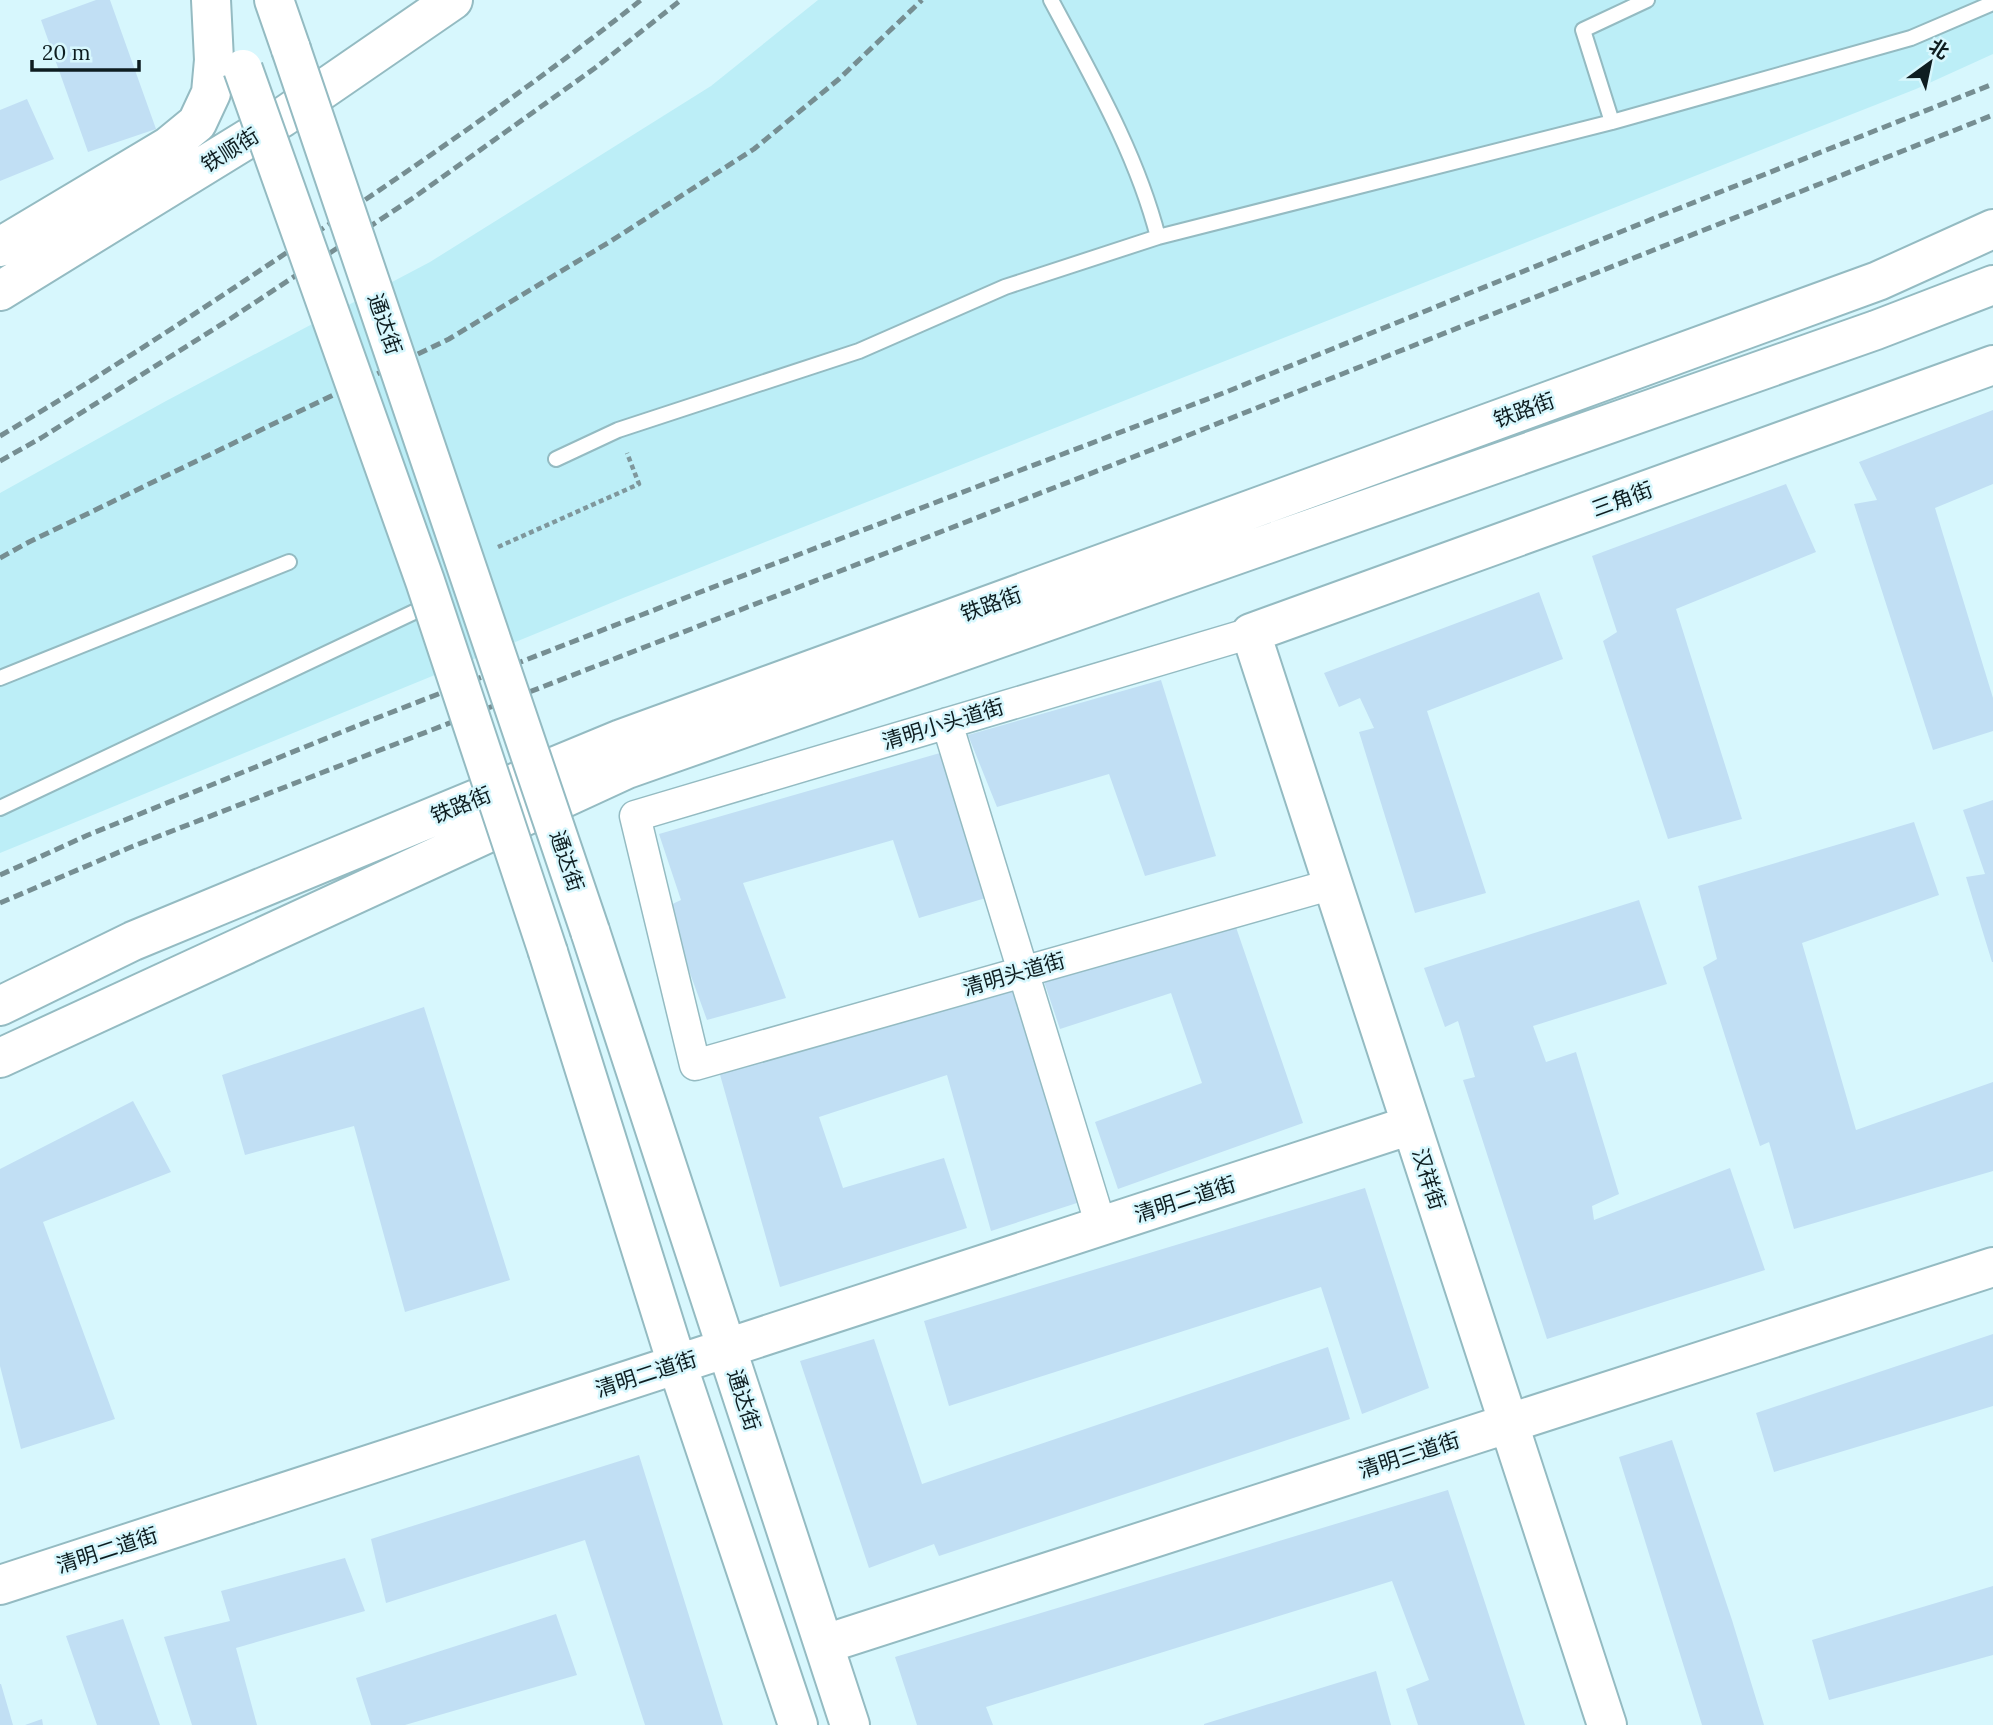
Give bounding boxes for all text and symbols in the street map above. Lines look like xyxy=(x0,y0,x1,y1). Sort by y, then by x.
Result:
scale bar xyxy=(32,28,138,72)
north arrow xyxy=(1895,28,1965,98)
text: 北 xyxy=(1925,34,1954,64)
text: 20 m xyxy=(42,39,91,66)
street label: 铁顺街 xyxy=(196,122,264,178)
street label: 通达街 xyxy=(362,290,408,358)
street label: 铁路街 xyxy=(1490,387,1558,433)
street label: 三角街 xyxy=(1588,476,1656,522)
street label: 铁路街 xyxy=(957,581,1025,627)
street label: 清明小头道街 xyxy=(879,693,1007,755)
street label: 铁路街 xyxy=(427,781,495,829)
street label: 通达街 xyxy=(544,827,590,895)
street label: 清明头道街 xyxy=(960,947,1068,1001)
street label: 汉祥街 xyxy=(1406,1145,1452,1213)
street label: 清明二道街 xyxy=(1131,1170,1239,1228)
street label: 清明二道街 xyxy=(592,1345,700,1403)
street label: 通达街 xyxy=(721,1366,767,1434)
street label: 清明三道街 xyxy=(1355,1426,1463,1484)
street label: 清明二道街 xyxy=(53,1521,161,1579)

